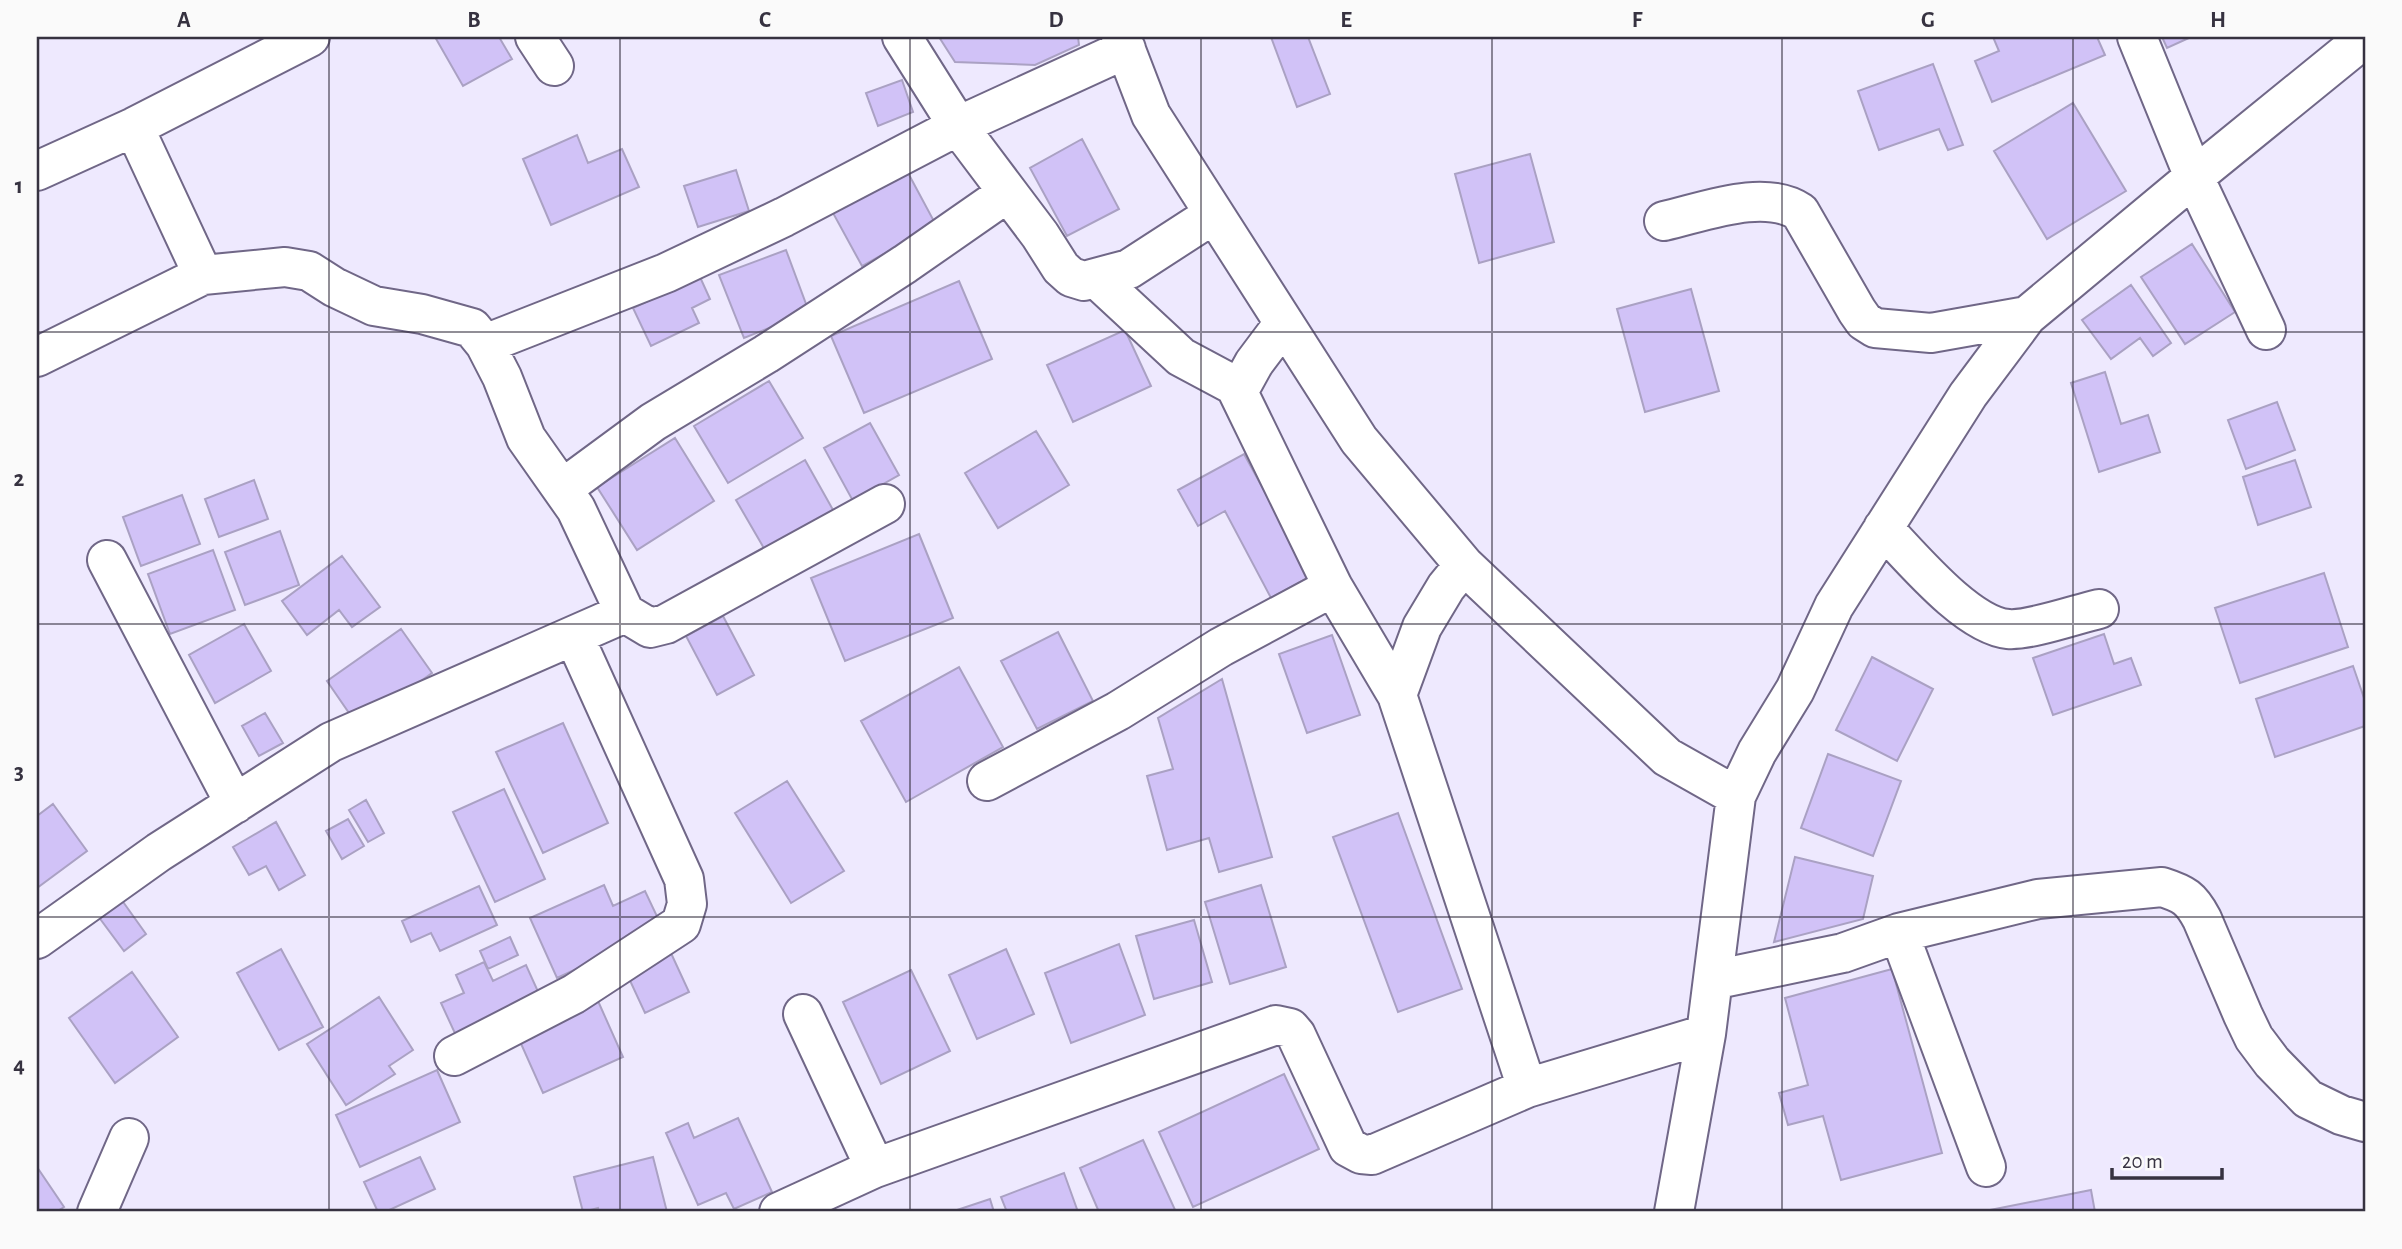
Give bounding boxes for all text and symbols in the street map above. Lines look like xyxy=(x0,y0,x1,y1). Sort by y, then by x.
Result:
text: A xyxy=(177,9,191,32)
text: B xyxy=(467,9,481,32)
text: C xyxy=(759,9,771,32)
text: D xyxy=(1048,9,1064,32)
text: E xyxy=(1340,9,1352,32)
text: F xyxy=(1632,9,1643,32)
text: G xyxy=(1921,9,1935,32)
text: H xyxy=(2210,9,2226,32)
text: 1 xyxy=(15,175,23,198)
text: 2 xyxy=(14,468,25,491)
text: 3 xyxy=(14,761,24,784)
text: 4 xyxy=(13,1054,25,1077)
scale bar xyxy=(2112,1137,2222,1181)
text: 20 m xyxy=(2122,1151,2163,1172)

